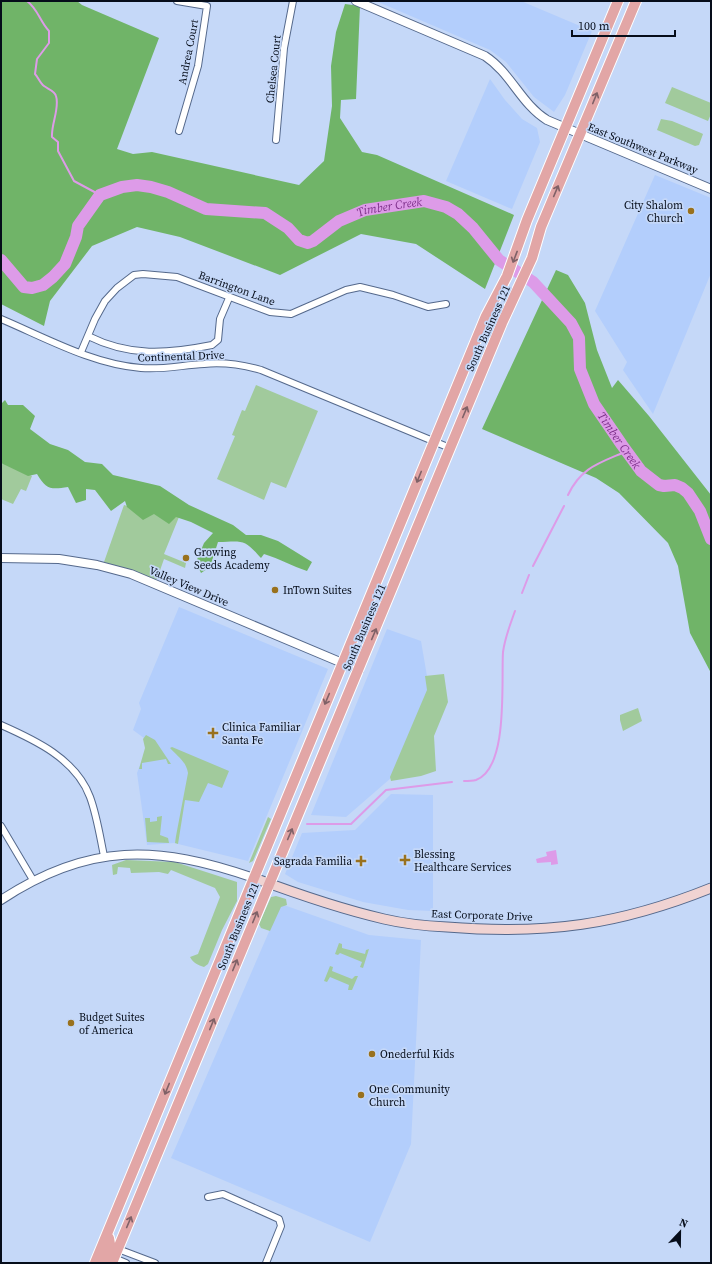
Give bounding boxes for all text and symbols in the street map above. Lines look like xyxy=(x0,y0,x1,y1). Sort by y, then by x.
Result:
scale bar xyxy=(572,12,675,38)
street label: Andrea Court xyxy=(175,18,202,86)
text: 100 m xyxy=(578,18,610,34)
street label: Chelsea Court xyxy=(262,34,285,104)
one-way arrow xyxy=(591,93,599,105)
street label: East Southwest Parkway xyxy=(585,119,700,178)
one-way arrow xyxy=(553,186,560,198)
water label: Timber Creek xyxy=(354,193,423,221)
place label: City Shalom Church xyxy=(624,198,683,226)
marker: City Shalom Church xyxy=(686,206,696,216)
one-way arrow xyxy=(510,250,518,262)
street label: Barrington Lane xyxy=(196,268,278,309)
street label: South Business 121 xyxy=(463,283,514,374)
street label: Continental Drive xyxy=(137,347,225,366)
one-way arrow xyxy=(461,406,469,418)
water label: Timber Creek xyxy=(594,409,645,472)
one-way arrow xyxy=(415,471,422,483)
place label: Growing Seeds Academy xyxy=(194,545,270,573)
marker: Growing Seeds Academy xyxy=(181,553,191,563)
street label: Valley View Drive xyxy=(147,563,231,610)
street label: South Business 121 xyxy=(339,582,389,673)
place label: InTown Suites xyxy=(283,583,352,598)
marker: InTown Suites xyxy=(270,585,280,595)
one-way arrow xyxy=(371,628,378,640)
one-way arrow xyxy=(323,693,331,705)
place label: Clinica Familiar Santa Fe xyxy=(222,720,301,748)
marker: Clinica Familiar Santa Fe xyxy=(207,727,219,739)
one-way arrow xyxy=(287,829,294,841)
place label: Blessing Healthcare Services xyxy=(414,847,511,875)
place label: Sagrada Familia xyxy=(274,854,352,869)
marker: Blessing Healthcare Services xyxy=(399,854,411,866)
marker: Sagrada Familia xyxy=(355,855,367,867)
street label: South Business 121 xyxy=(214,880,263,972)
street label: East Corporate Drive xyxy=(431,906,533,925)
one-way arrow xyxy=(251,912,259,924)
one-way arrow xyxy=(232,960,239,972)
place label: Budget Suites of America xyxy=(79,1010,145,1038)
marker: Budget Suites of America xyxy=(66,1018,76,1028)
one-way arrow xyxy=(208,1018,216,1030)
place label: Onederful Kids xyxy=(380,1047,454,1062)
marker: Onederful Kids xyxy=(367,1049,377,1059)
place label: One Community Church xyxy=(369,1082,450,1110)
one-way arrow xyxy=(163,1083,171,1095)
marker: One Community Church xyxy=(356,1090,366,1100)
north arrow xyxy=(660,1212,700,1252)
text: N xyxy=(677,1215,690,1232)
one-way arrow xyxy=(126,1217,134,1229)

